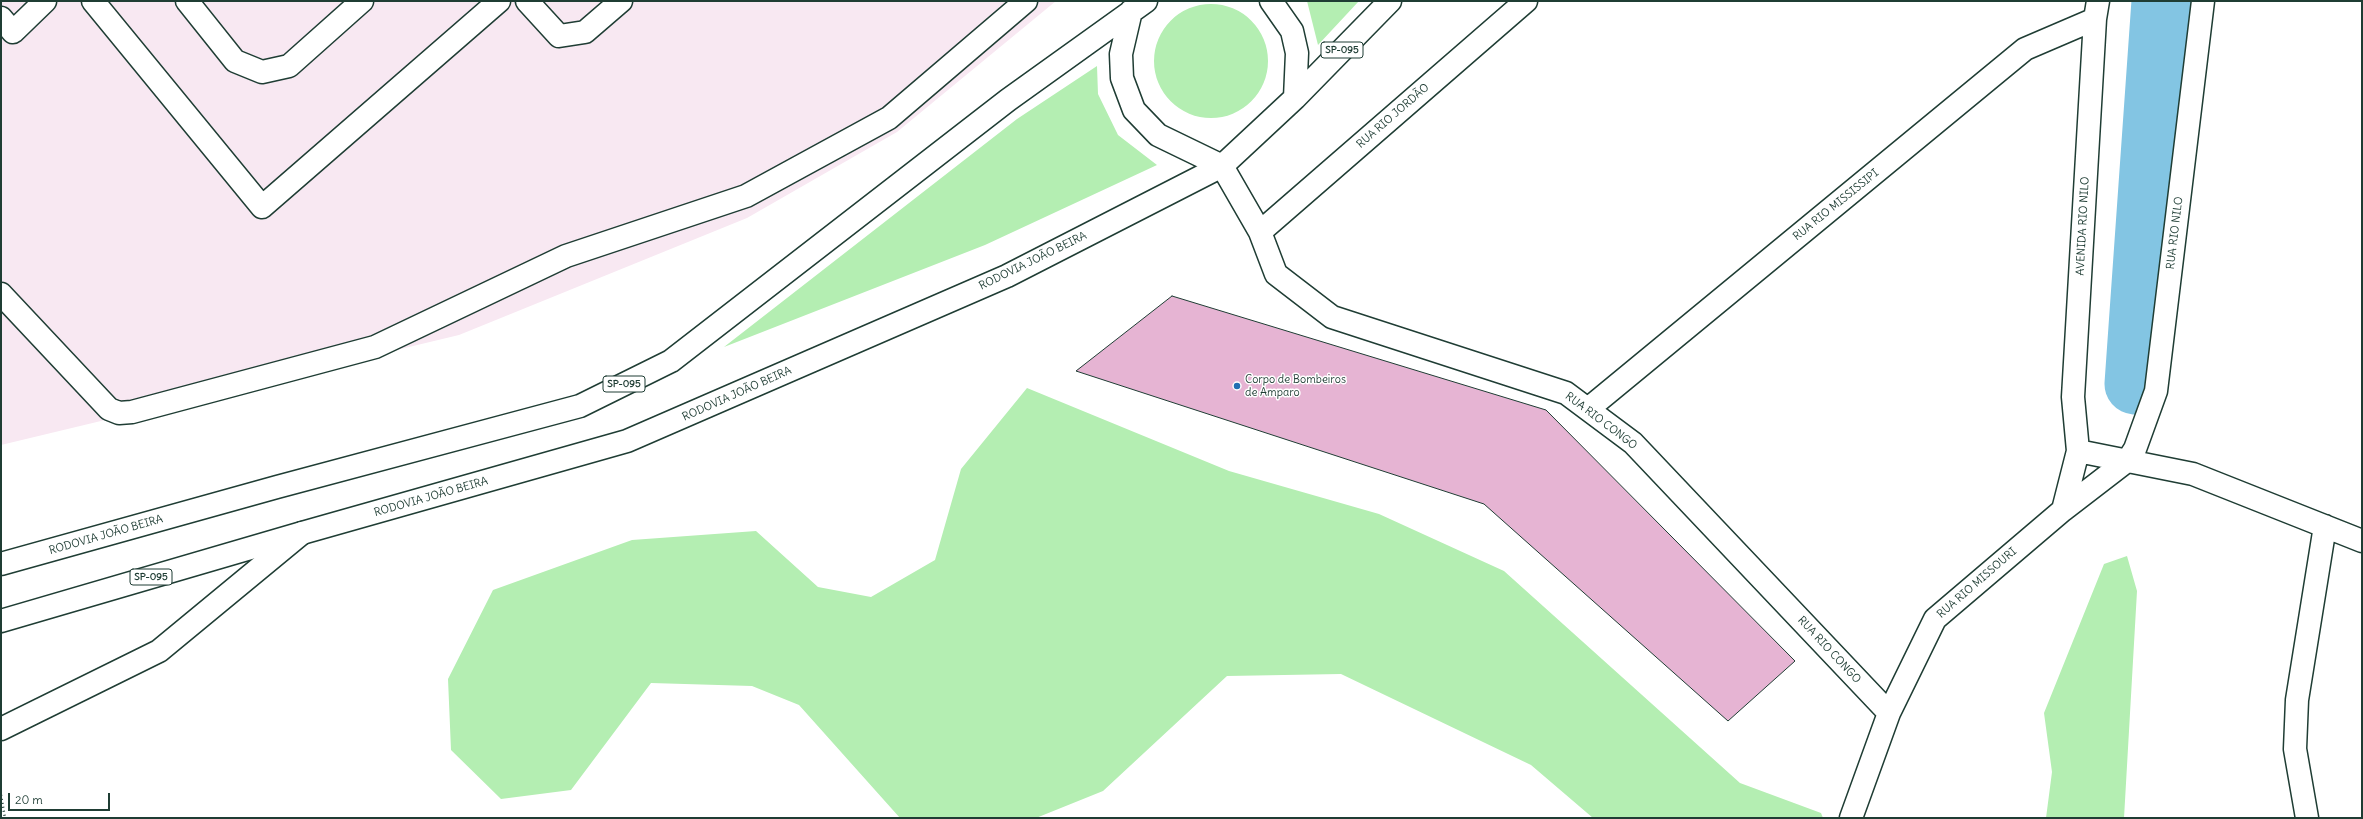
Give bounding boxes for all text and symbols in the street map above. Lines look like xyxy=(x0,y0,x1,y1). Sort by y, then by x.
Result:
road number: SP-095 xyxy=(1321,42,1363,58)
street label: RUA RIO JORDÃO xyxy=(1354,81,1432,151)
street label: RUA RIO MISSISSIPI xyxy=(1791,167,1881,243)
street label: AVENIDA RIO NILO xyxy=(2074,176,2092,276)
street label: RUA RIO NILO xyxy=(2164,196,2186,270)
street label: RODOVIA JOÃO BEIRA xyxy=(977,229,1089,293)
street label: RODOVIA JOÃO BEIRA xyxy=(680,364,794,424)
place label: Corpo de Bombeiros de Amparo xyxy=(1245,373,1346,399)
road number: SP-095 xyxy=(603,376,645,392)
marker: Corpo de Bombeiros de Amparo xyxy=(1232,381,1242,391)
street label: RUA RIO CONGO xyxy=(1562,390,1640,452)
street label: RODOVIA JOÃO BEIRA xyxy=(372,474,490,520)
street label: RODOVIA JOÃO BEIRA xyxy=(47,512,165,558)
street label: RUA RIO MISSOURI xyxy=(1935,545,2019,621)
road number: SP-095 xyxy=(130,569,172,585)
street label: RUA RIO CONGO xyxy=(1795,614,1863,686)
scale bar xyxy=(10,785,112,811)
text: 20 m xyxy=(15,792,43,807)

